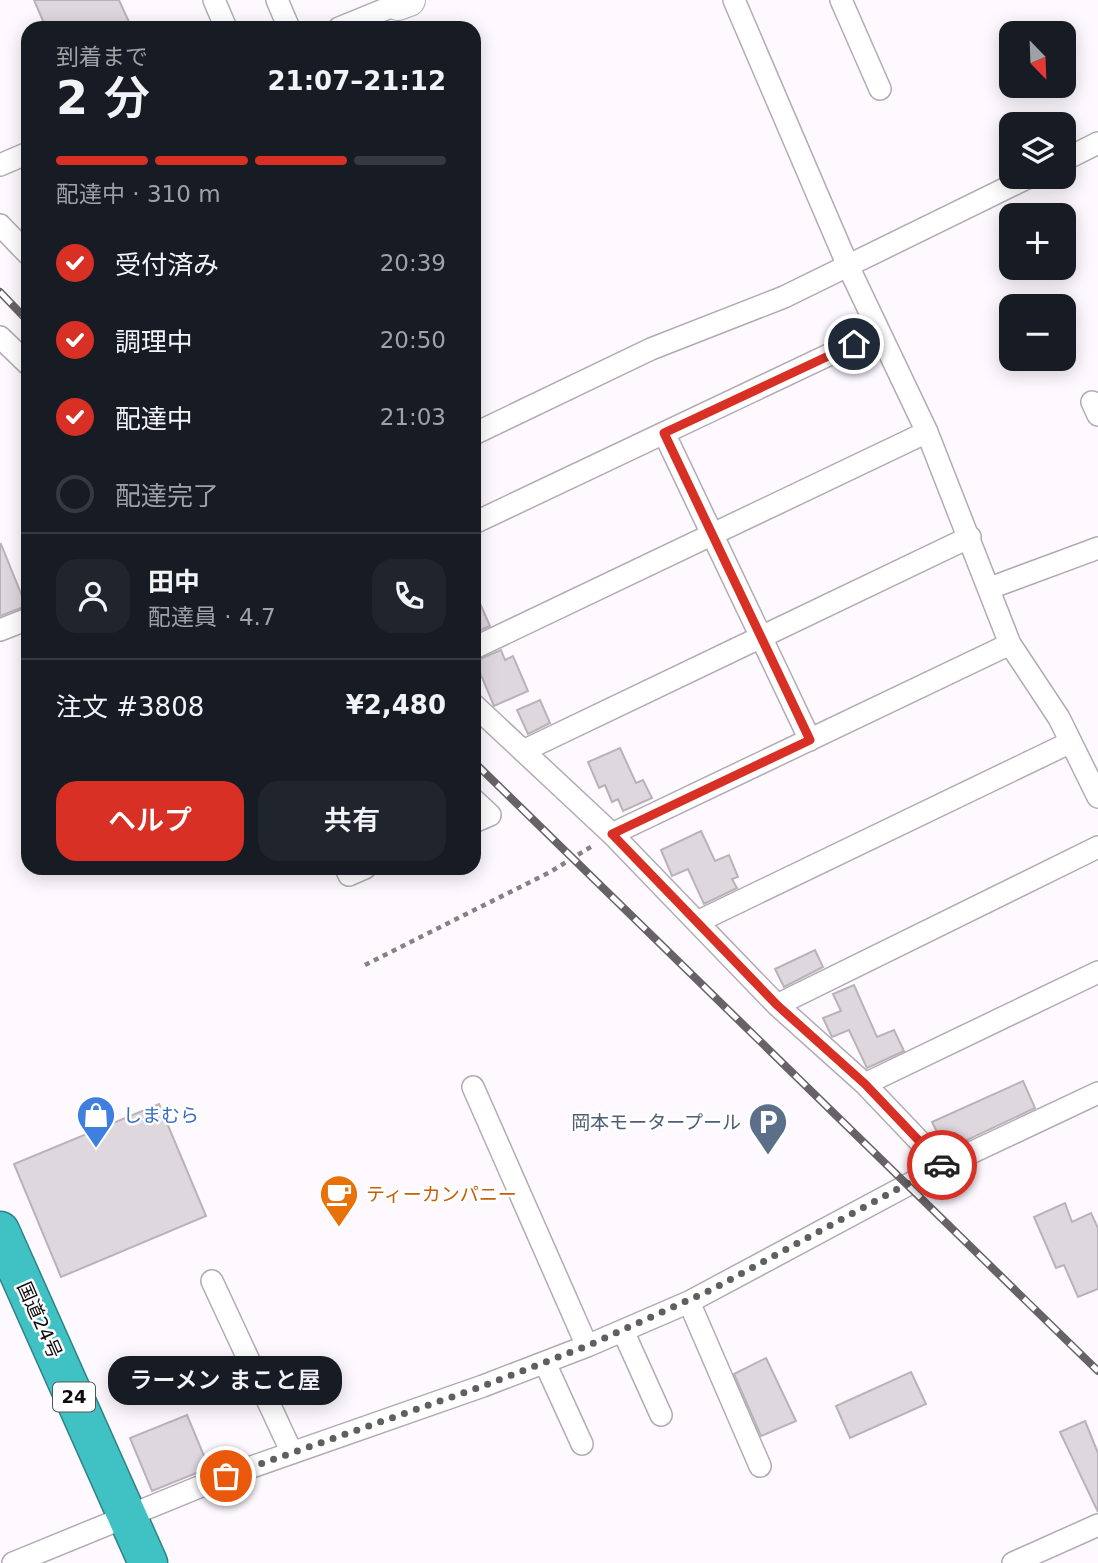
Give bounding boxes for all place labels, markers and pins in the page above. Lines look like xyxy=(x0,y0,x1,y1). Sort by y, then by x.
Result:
pin xyxy=(824,314,884,374)
shop icon: しまむら xyxy=(75,1094,117,1149)
parking icon: 岡本モータープール xyxy=(747,1101,789,1156)
place label: しまむら xyxy=(123,1104,199,1126)
place label: 岡本モータープール xyxy=(571,1111,741,1133)
cafe icon: ティーカンパニー xyxy=(318,1173,360,1228)
place label: ティーカンパニー xyxy=(366,1183,517,1205)
callout: ラーメン まこと屋 xyxy=(109,1357,343,1406)
pin xyxy=(196,1446,256,1506)

